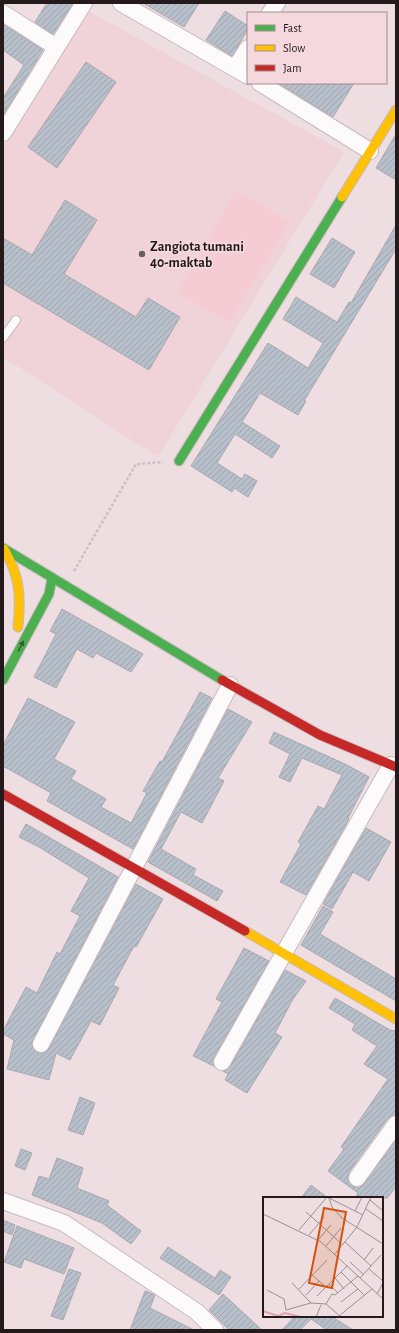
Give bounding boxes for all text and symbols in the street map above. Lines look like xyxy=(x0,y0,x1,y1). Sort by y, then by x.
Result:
legend xyxy=(247,12,387,84)
text: Fast xyxy=(283,22,302,34)
text: Slow xyxy=(283,42,305,54)
text: Jam xyxy=(283,62,302,74)
place label: Zangiota tumani 40-maktab xyxy=(150,240,244,270)
marker: Zangiota tumani 40-maktab xyxy=(137,249,147,259)
one-way arrow xyxy=(18,640,24,652)
inset map xyxy=(263,1197,383,1317)

